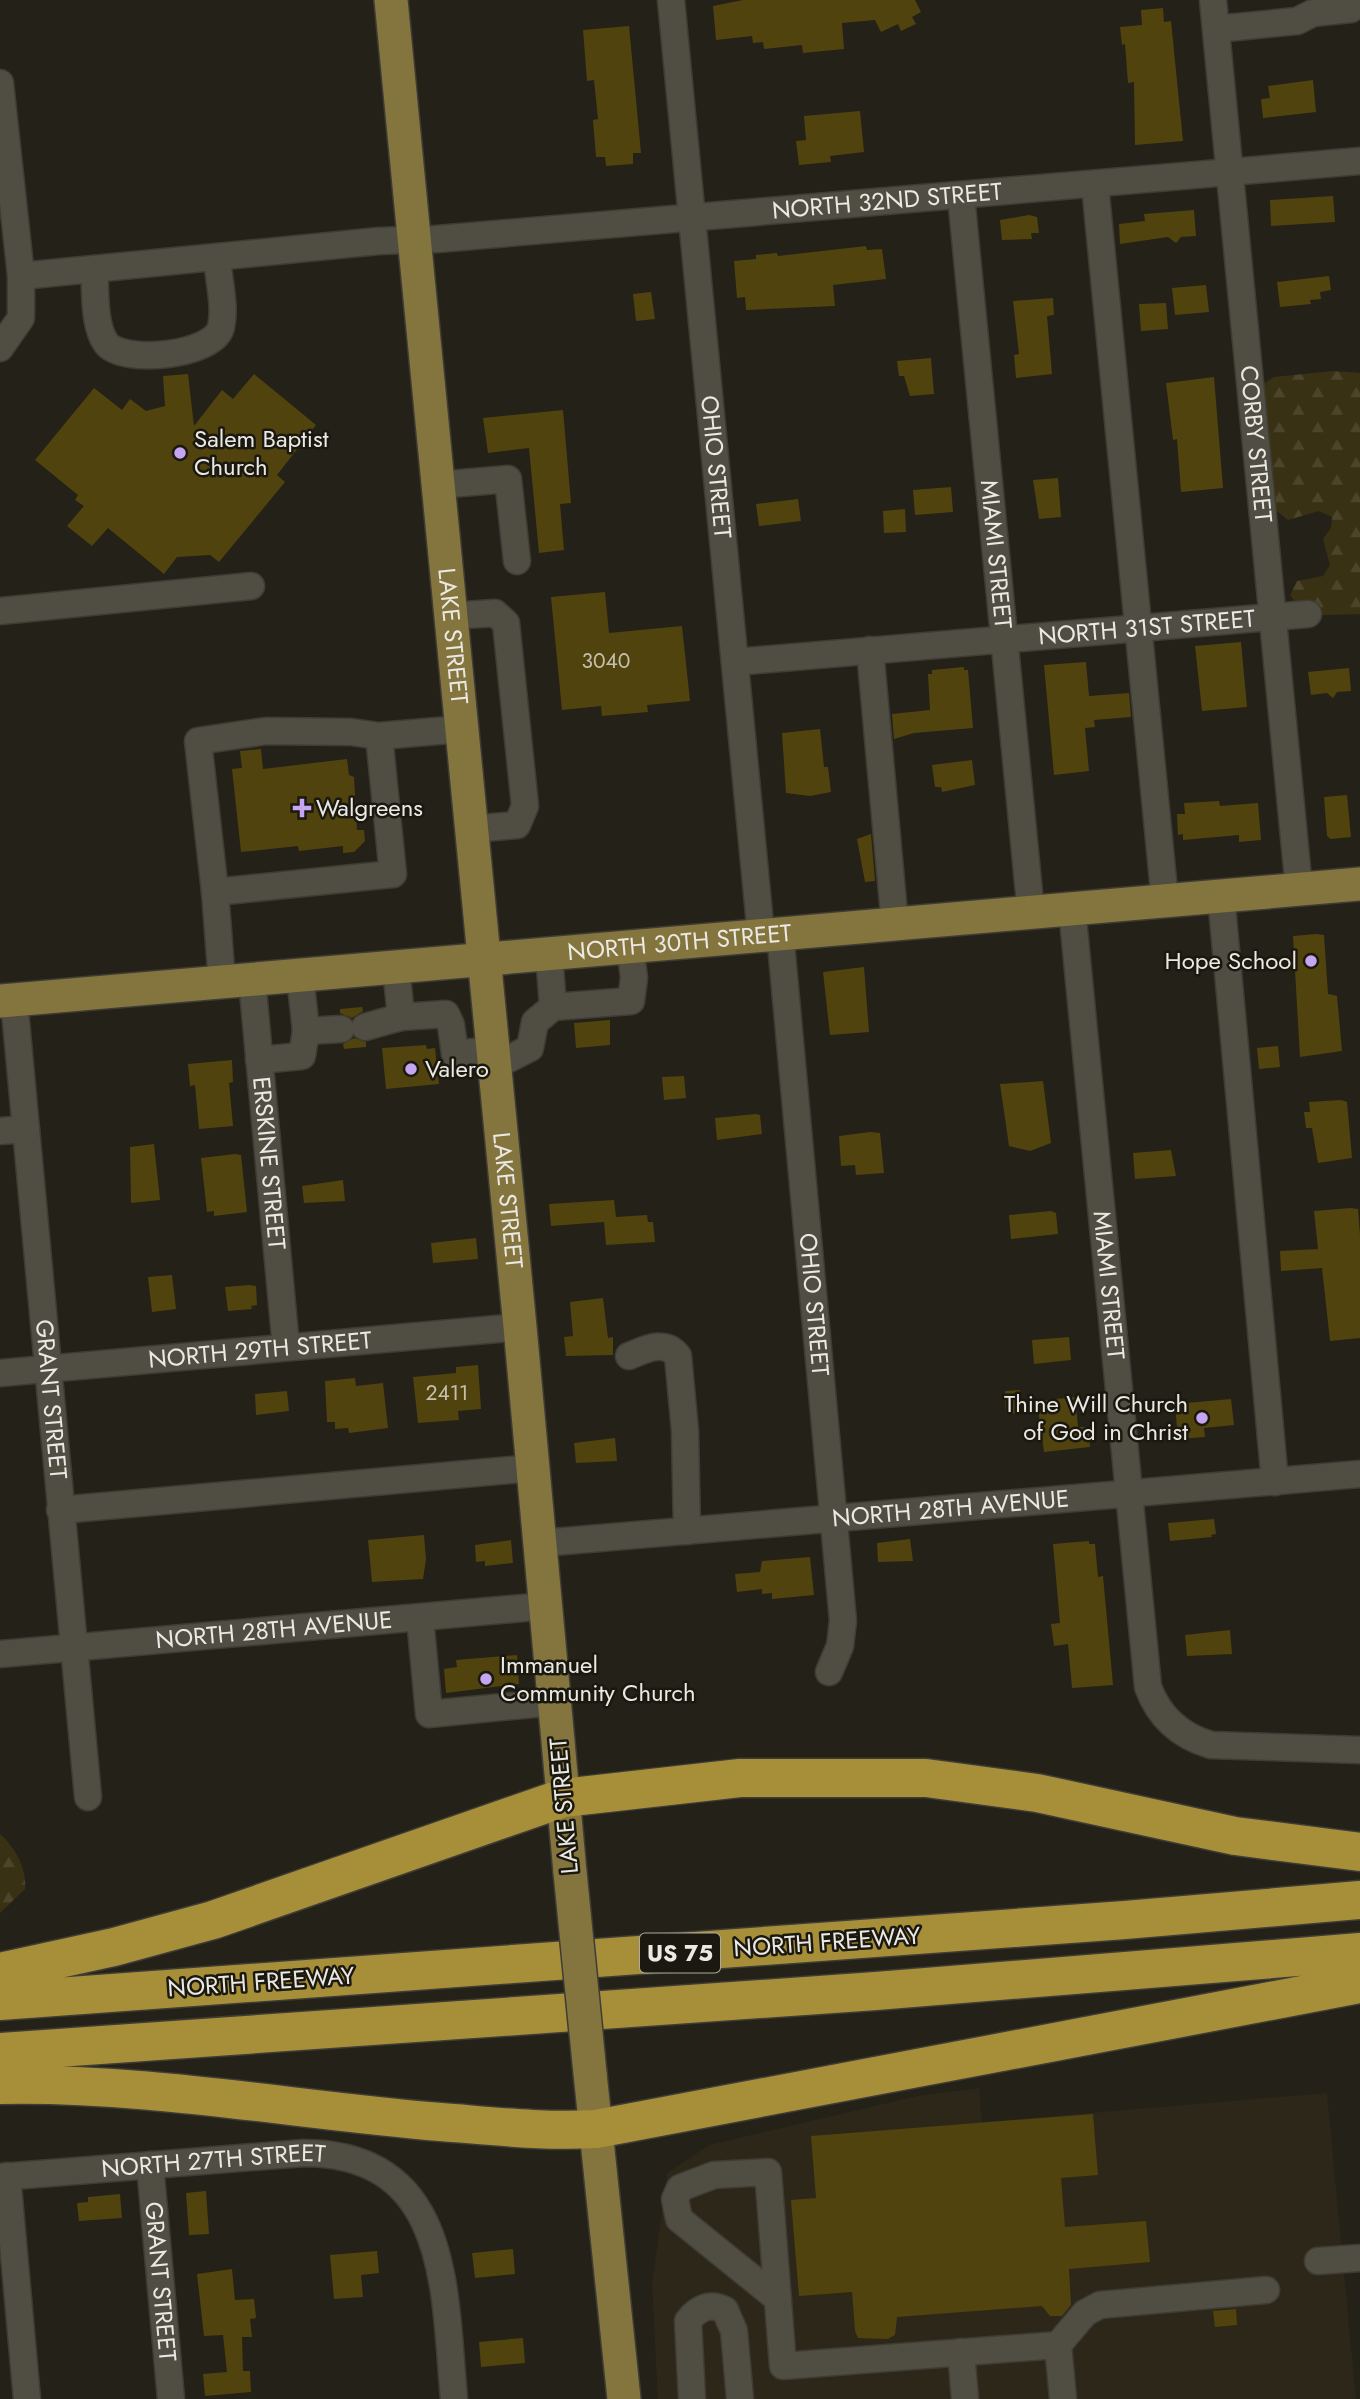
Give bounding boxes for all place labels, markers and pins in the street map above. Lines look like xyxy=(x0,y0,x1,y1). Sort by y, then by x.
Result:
place label: Salem Baptist Church xyxy=(194,421,329,484)
marker: Salem Baptist Church xyxy=(172,445,188,461)
place label: Walgreens xyxy=(316,790,423,825)
marker: Walgreens xyxy=(294,800,310,816)
place label: Hope School xyxy=(1165,943,1297,978)
marker: Hope School xyxy=(1303,953,1319,969)
place label: Valero xyxy=(425,1051,489,1086)
marker: Valero xyxy=(403,1061,419,1077)
place label: Thine Will Church of God in Christ xyxy=(1004,1386,1188,1449)
marker: Thine Will Church of God in Christ xyxy=(1194,1410,1210,1426)
place label: Immanuel Community Church xyxy=(500,1647,696,1710)
marker: Immanuel Community Church xyxy=(478,1671,494,1687)

